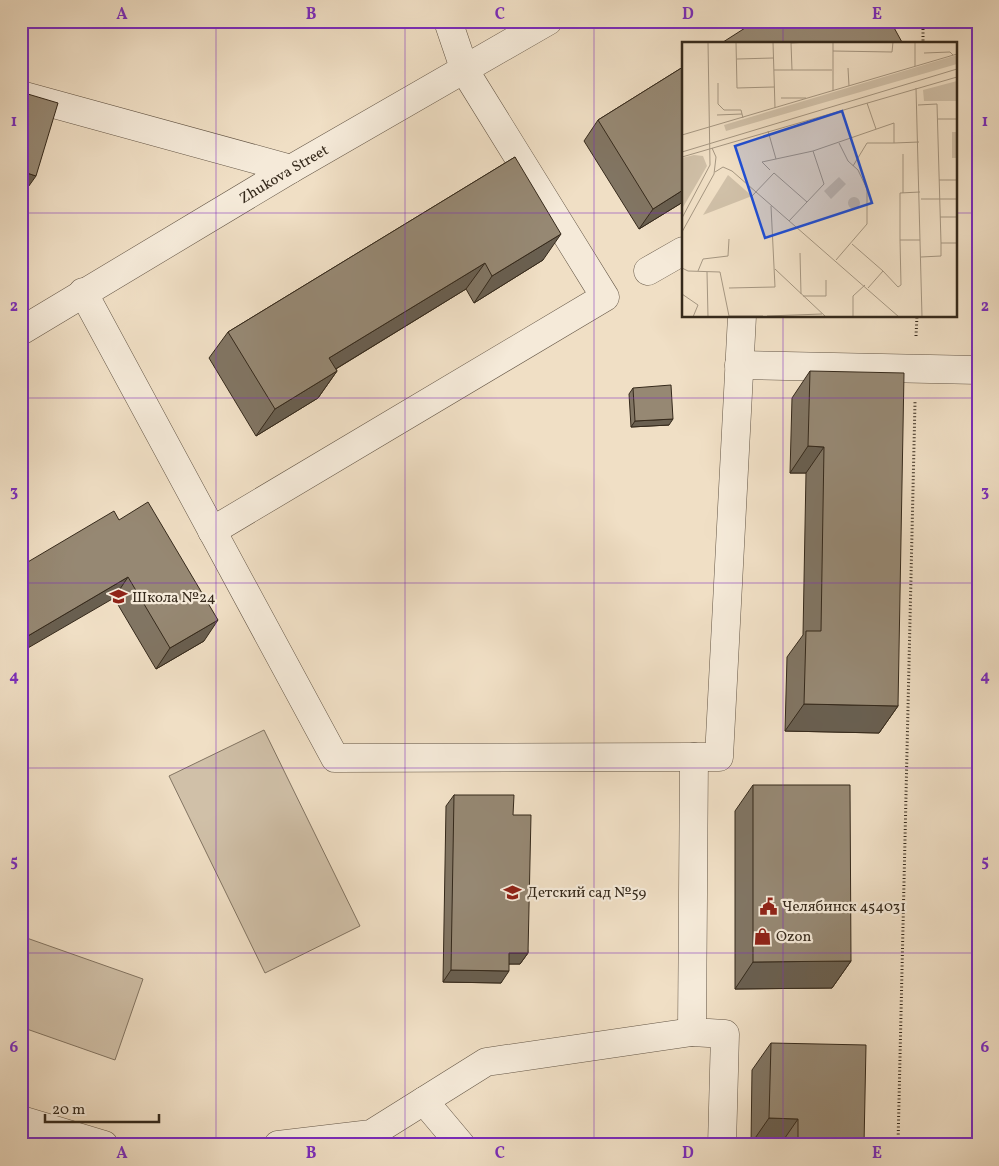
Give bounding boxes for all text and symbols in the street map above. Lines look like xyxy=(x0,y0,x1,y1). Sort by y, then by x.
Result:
text: A xyxy=(116,4,128,26)
text: B xyxy=(306,4,317,26)
text: C xyxy=(495,4,505,26)
text: D xyxy=(682,4,694,26)
text: E xyxy=(872,4,882,26)
inset map xyxy=(682,42,956,318)
text: 1 xyxy=(11,111,17,133)
text: 1 xyxy=(982,111,988,133)
street label: Zhukova Street xyxy=(236,141,333,210)
text: 2 xyxy=(10,296,18,318)
text: 2 xyxy=(981,296,989,318)
text: 3 xyxy=(10,481,18,503)
text: 3 xyxy=(981,481,989,503)
school or university icon: Школа №24 xyxy=(108,587,128,607)
place label: Школа №24 xyxy=(132,588,216,609)
text: 4 xyxy=(9,666,19,688)
text: 4 xyxy=(980,666,990,688)
text: 5 xyxy=(10,851,18,873)
text: 5 xyxy=(981,851,989,873)
school or university icon: Детский сад №59 xyxy=(503,882,523,902)
place label: Детский сад №59 xyxy=(527,883,646,904)
public building icon: Челябинск 454031 xyxy=(758,896,778,916)
place label: Челябинск 454031 xyxy=(782,897,906,918)
shop icon: Ozon xyxy=(752,926,772,946)
place label: Ozon xyxy=(776,927,811,948)
text: 6 xyxy=(10,1037,19,1059)
text: 6 xyxy=(981,1037,990,1059)
scale bar xyxy=(45,1091,159,1123)
text: 20 m xyxy=(52,1100,85,1121)
text: A xyxy=(116,1143,128,1165)
text: B xyxy=(306,1143,317,1165)
text: C xyxy=(495,1143,505,1165)
text: D xyxy=(682,1143,694,1165)
text: E xyxy=(872,1143,882,1165)

